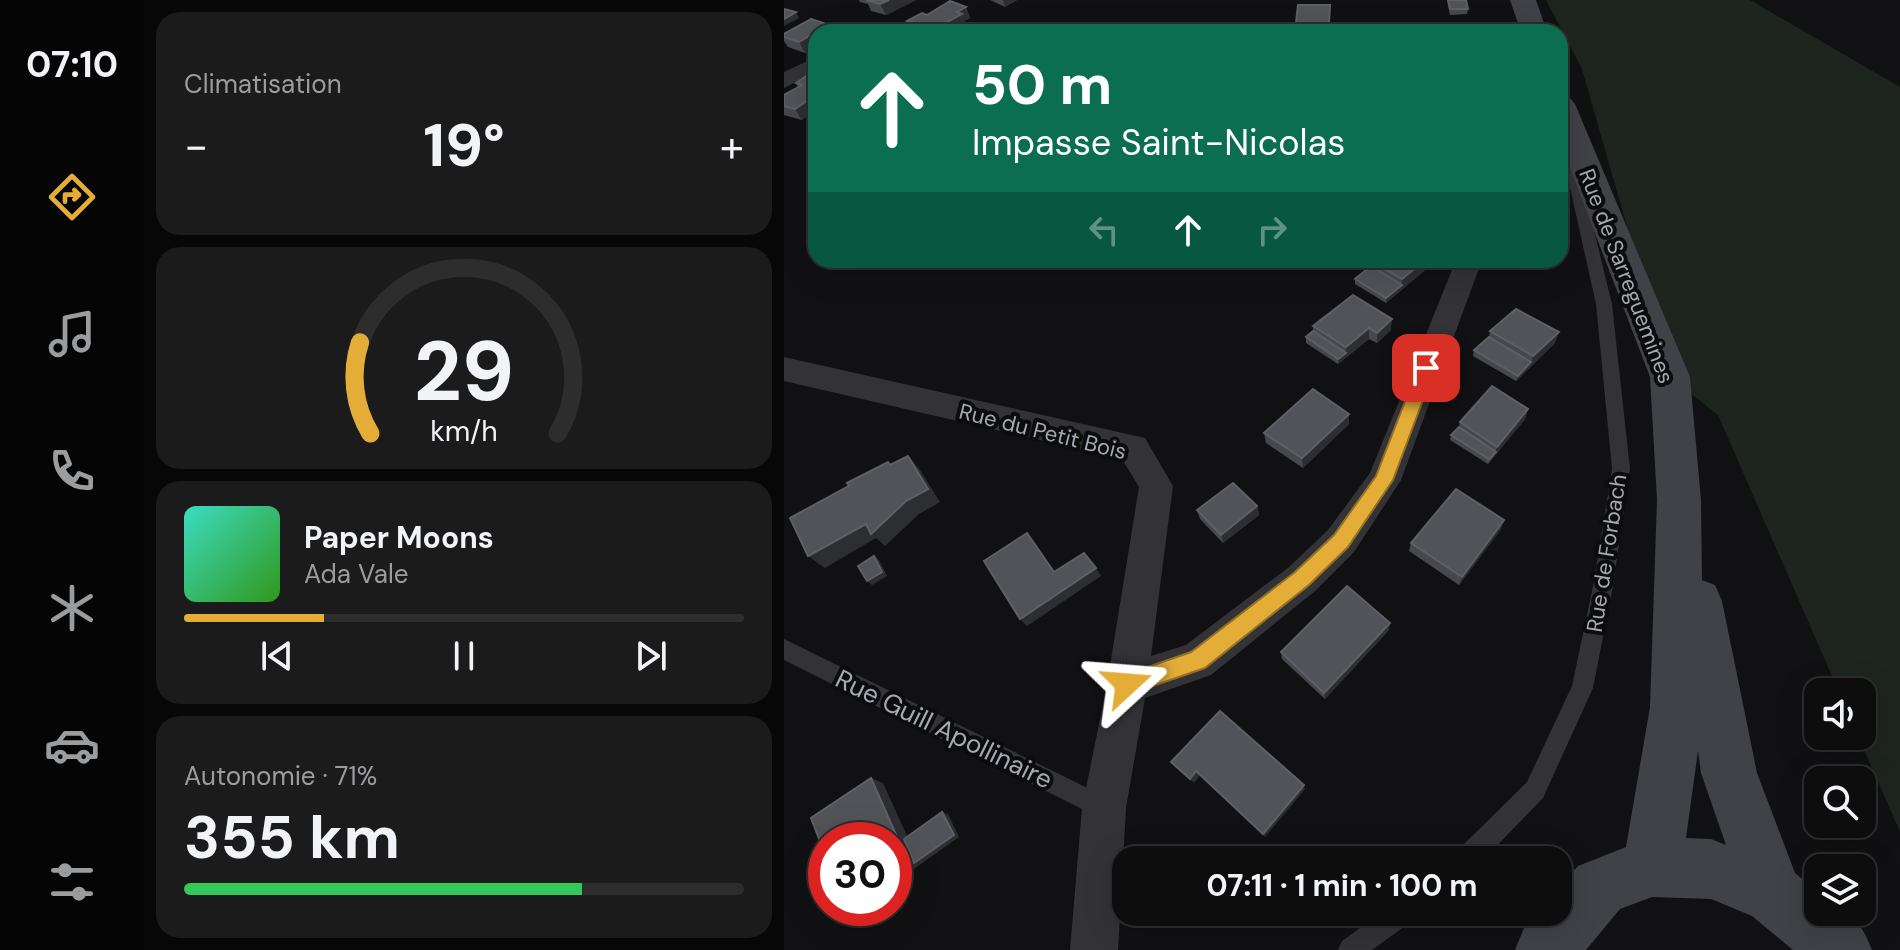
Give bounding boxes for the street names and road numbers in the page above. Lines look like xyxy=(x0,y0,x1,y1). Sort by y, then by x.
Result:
street label: Rue de Sarreguemines xyxy=(1572,165,1681,388)
street label: Rue du Petit Bois xyxy=(956,397,1130,466)
street label: Rue de Forbach xyxy=(1580,472,1633,634)
street label: Rue Guill Apollinaire xyxy=(830,662,1058,796)

